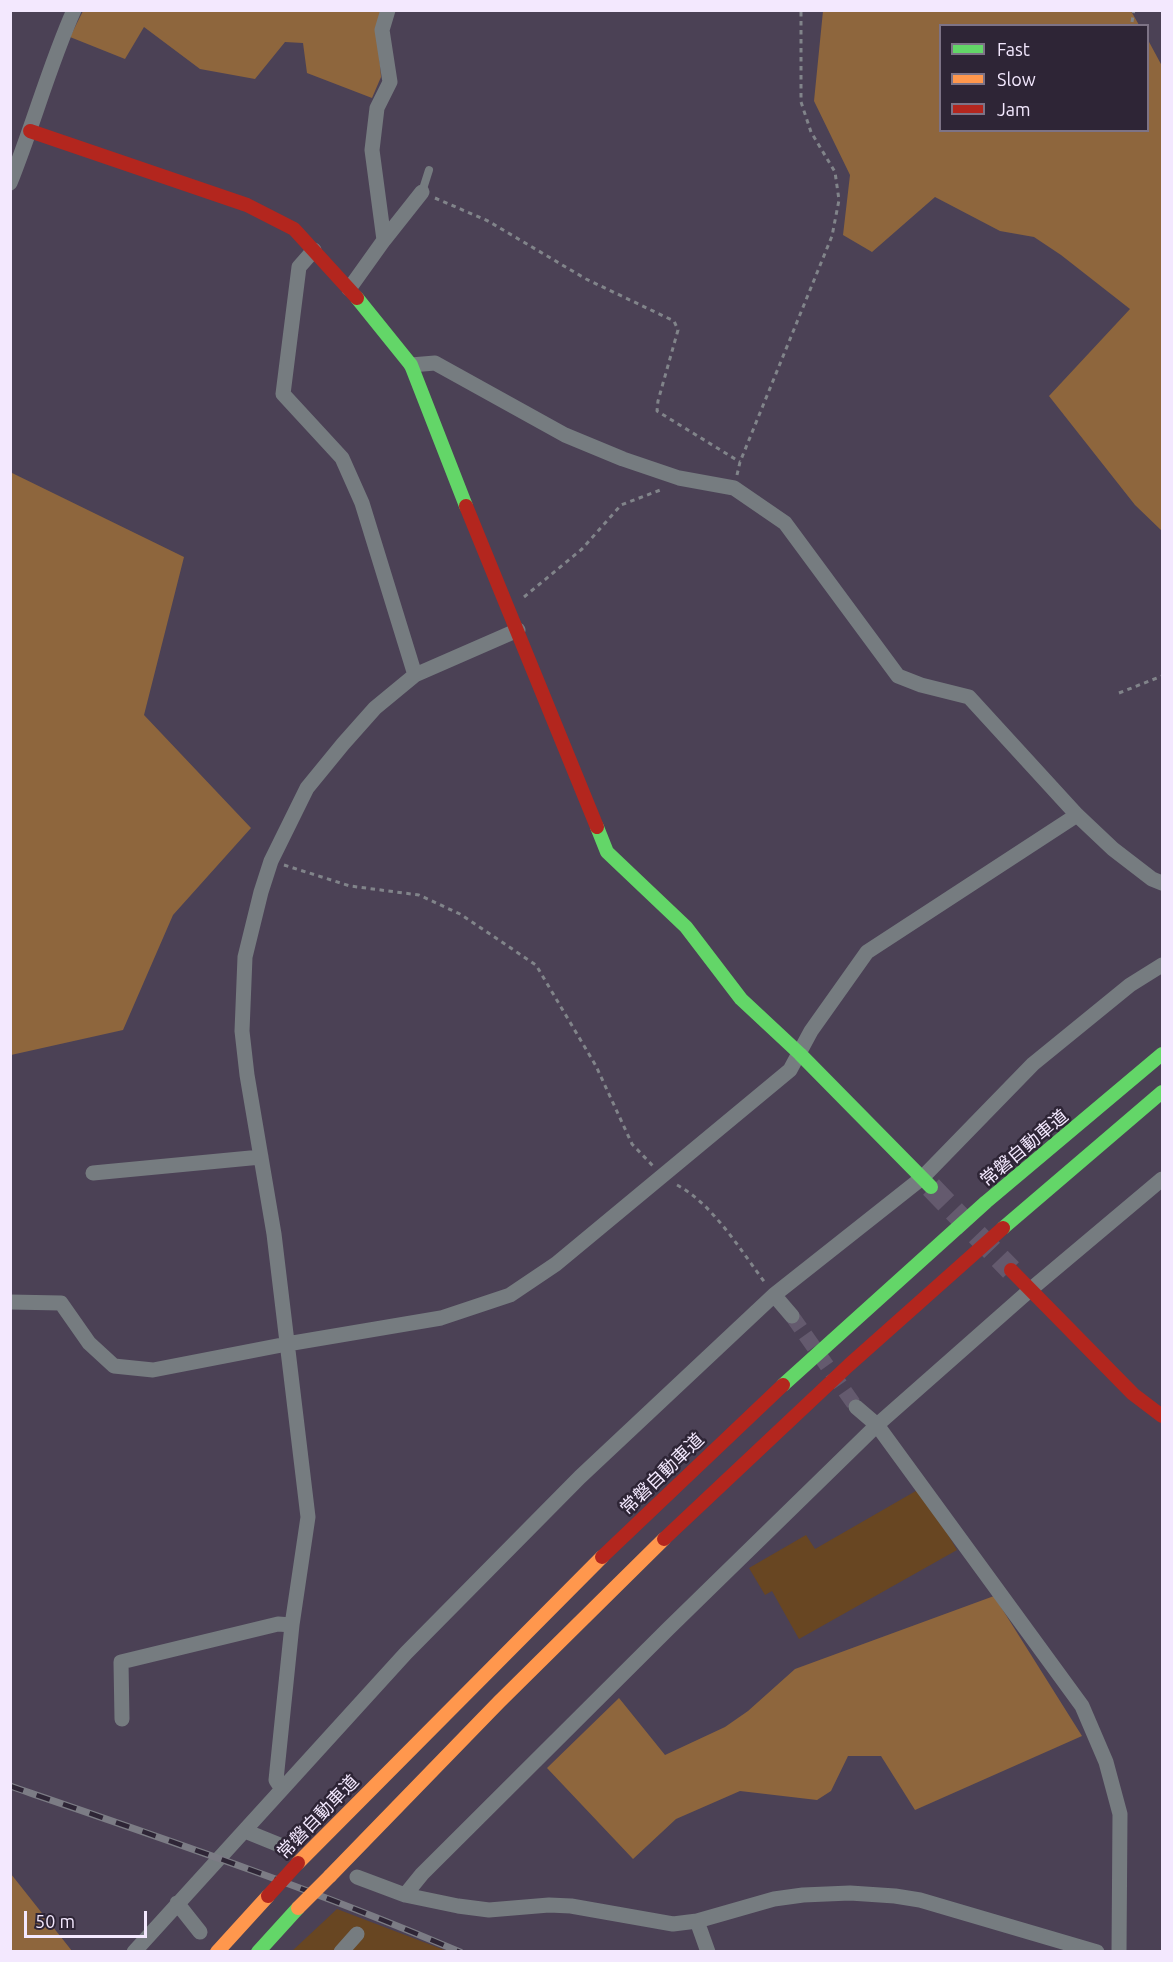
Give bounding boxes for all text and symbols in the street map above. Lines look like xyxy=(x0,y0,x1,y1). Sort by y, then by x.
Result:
legend xyxy=(939,24,1149,132)
text: Fast xyxy=(997,39,1030,59)
text: Slow xyxy=(997,69,1036,89)
text: Jam xyxy=(997,99,1031,119)
street label: 常磐自動車道 xyxy=(976,1105,1072,1191)
street label: 常磐自動車道 xyxy=(616,1429,708,1519)
street label: 常磐自動車道 xyxy=(273,1771,363,1863)
scale bar xyxy=(27,1899,150,1937)
text: 50 m xyxy=(35,1911,75,1931)

